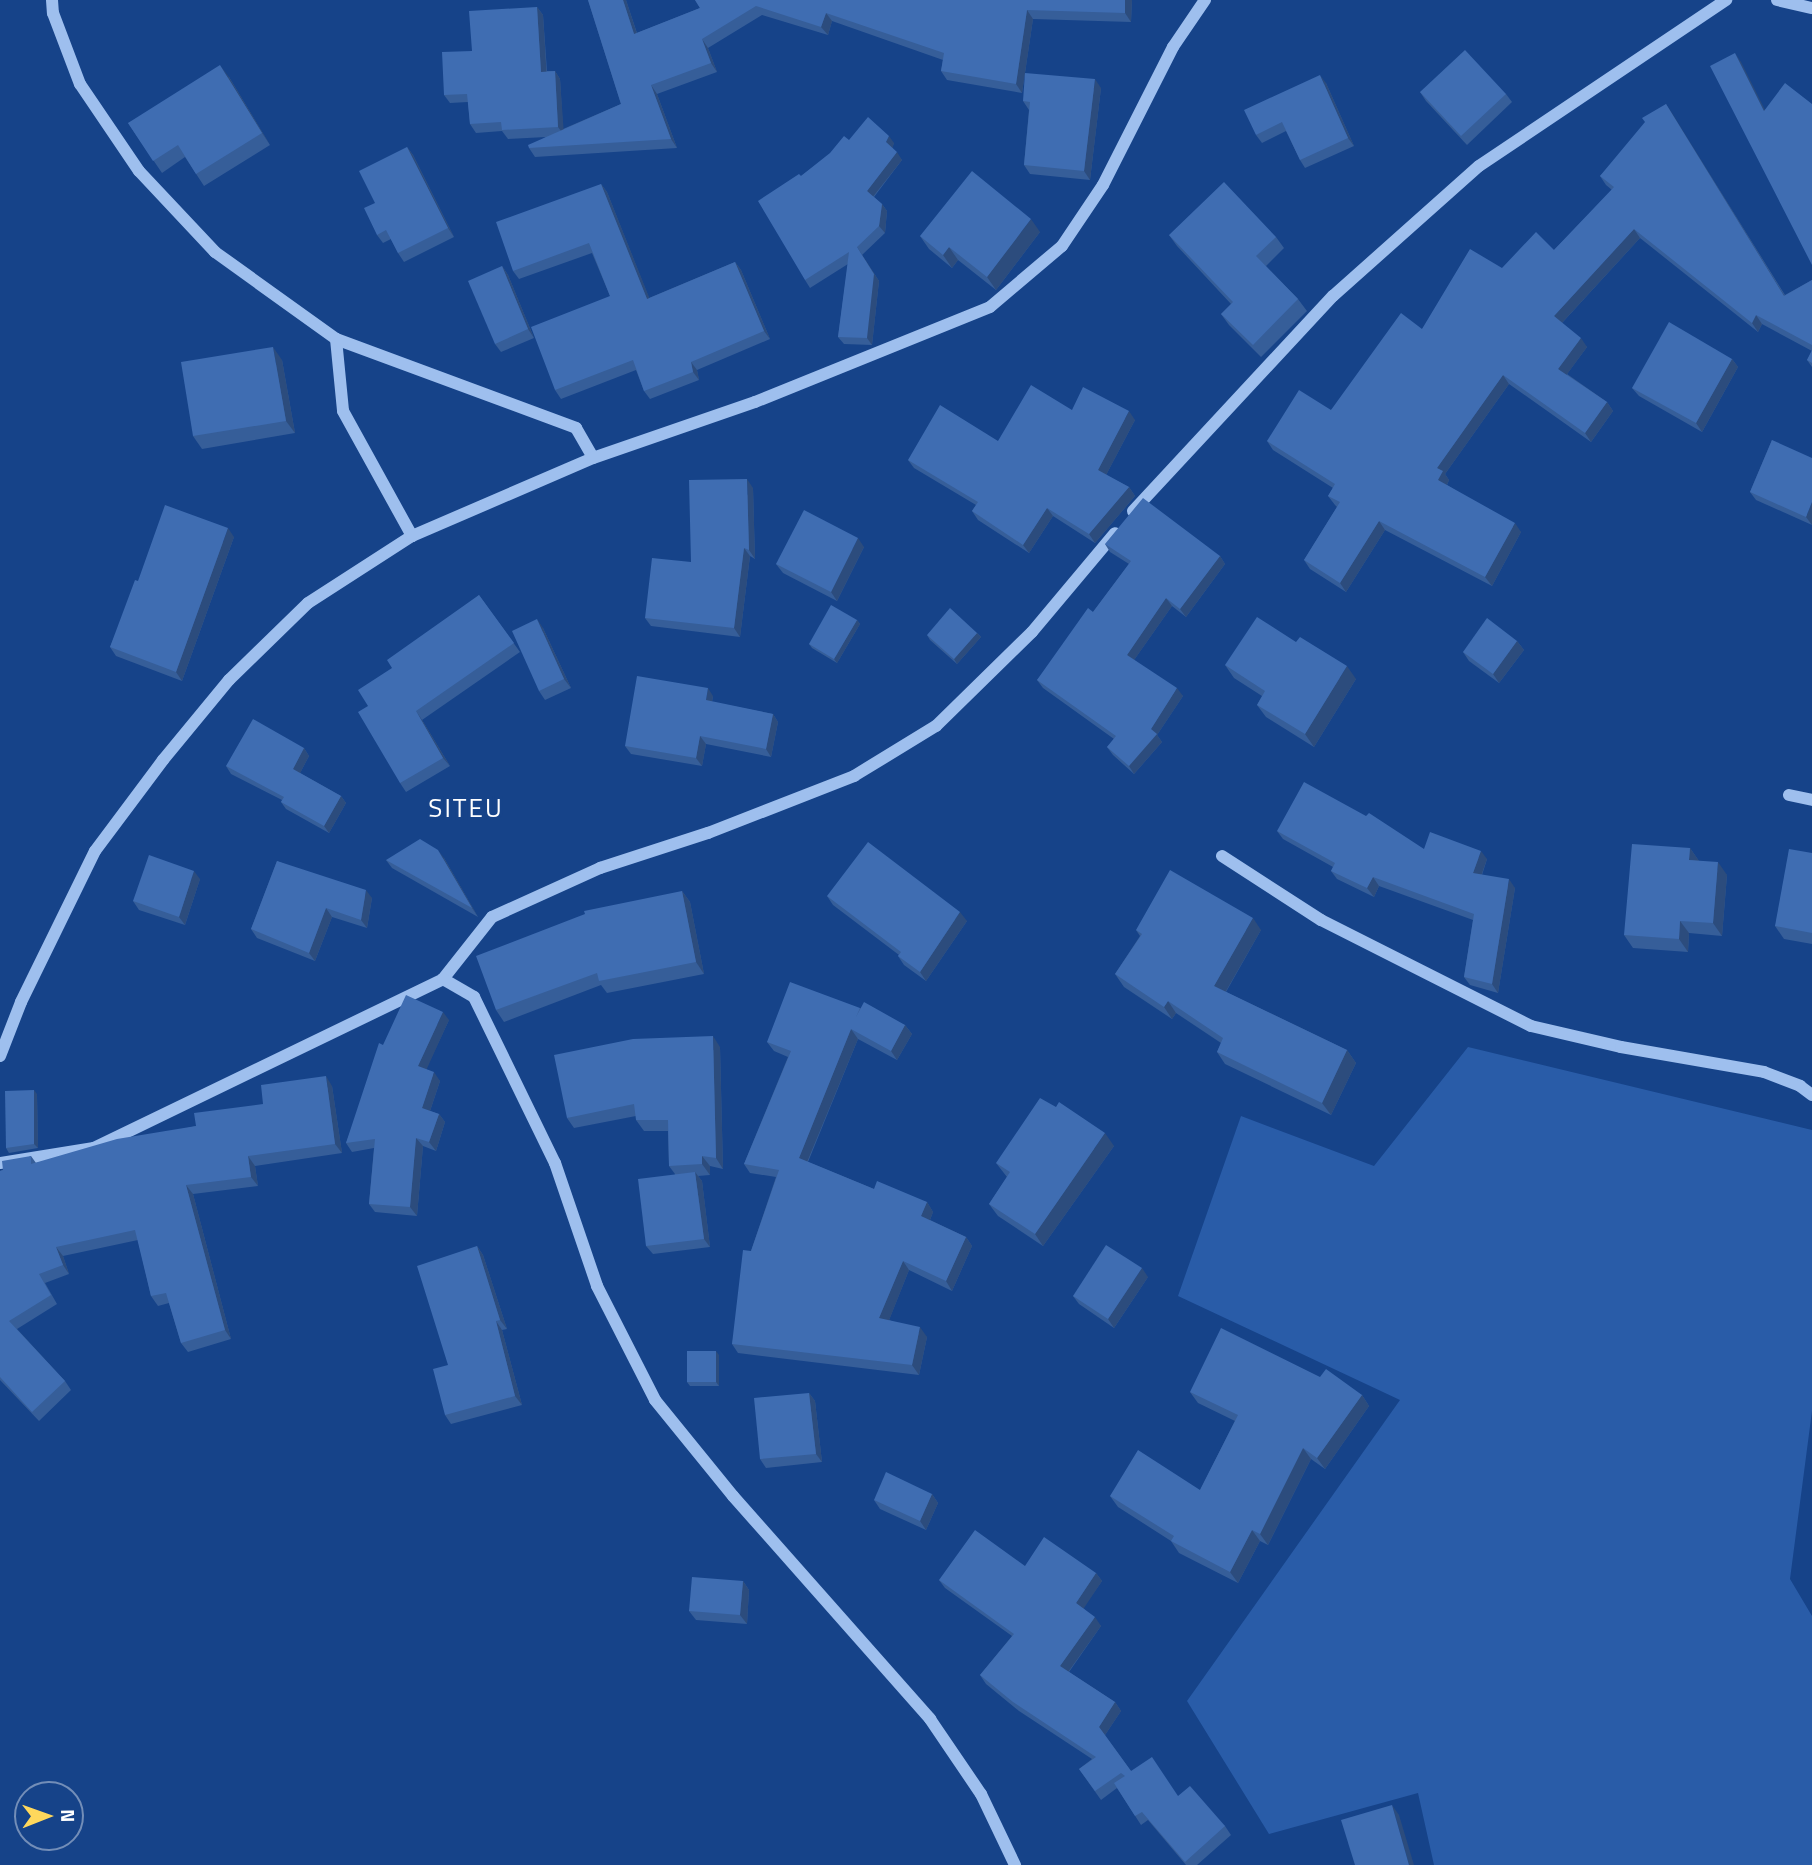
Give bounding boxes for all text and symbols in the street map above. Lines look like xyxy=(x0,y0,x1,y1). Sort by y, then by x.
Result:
district label: SITEU xyxy=(429,792,503,824)
north arrow xyxy=(14,1781,84,1851)
text: N xyxy=(54,1809,83,1822)

